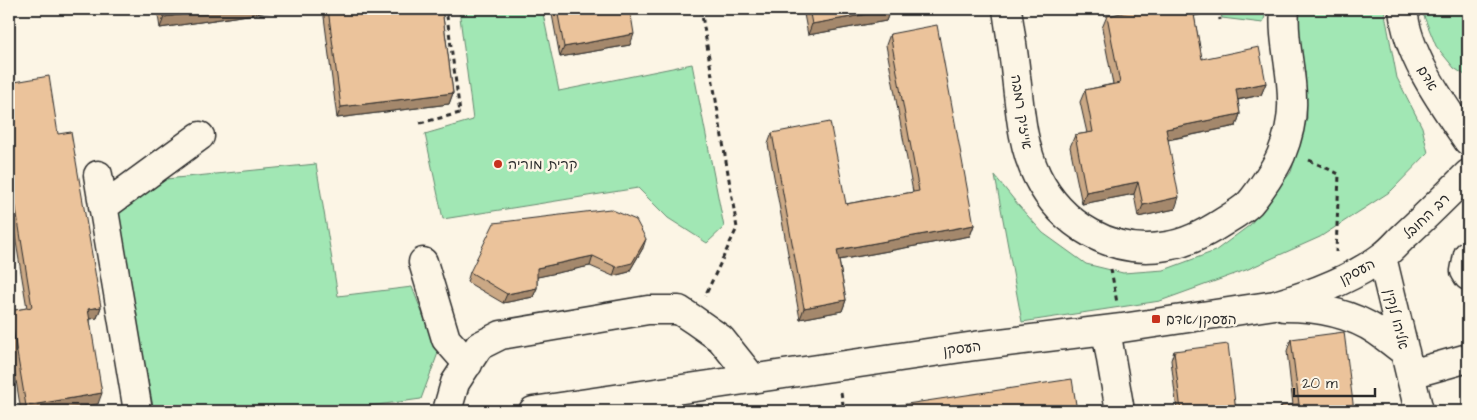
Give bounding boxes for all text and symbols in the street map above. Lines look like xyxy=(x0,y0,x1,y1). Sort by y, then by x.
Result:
street label: אדם xyxy=(1412,62,1443,95)
street label: אייזיק רמבה xyxy=(1005,73,1037,151)
place label: קרית מוריה xyxy=(508,155,577,175)
marker: קרית מוריה xyxy=(492,158,504,170)
street label: רב החובל xyxy=(1399,189,1455,244)
street label: העסקן xyxy=(1336,254,1379,290)
street label: אליהו לנקין xyxy=(1379,287,1413,352)
place label: העסקן/אדם xyxy=(1166,310,1237,330)
marker: העסקן/אדם xyxy=(1150,313,1162,325)
street label: העסקן xyxy=(942,336,982,362)
scale bar xyxy=(1294,365,1376,397)
text: 20 m xyxy=(1302,373,1338,394)

